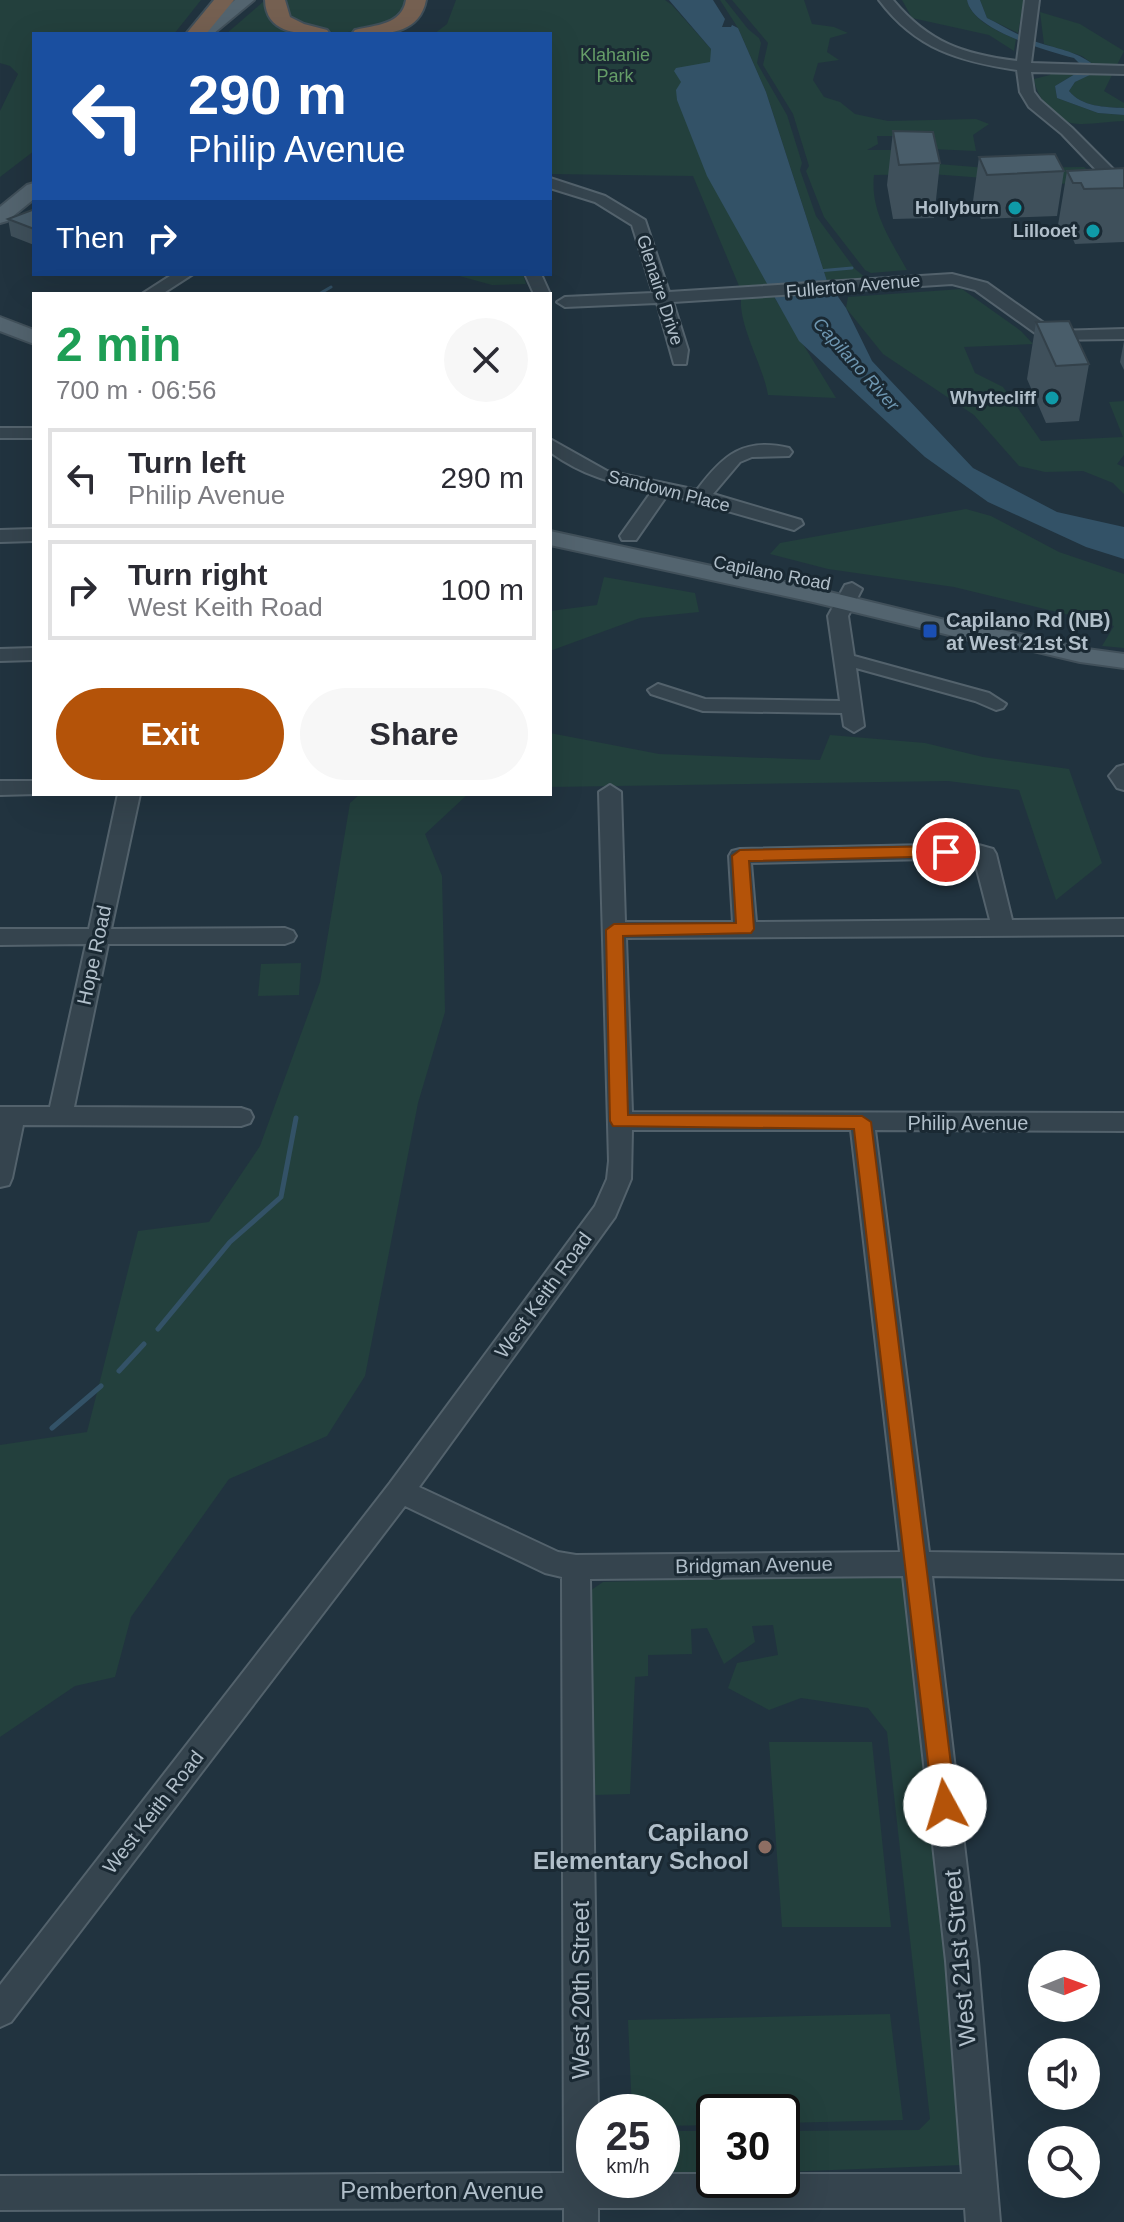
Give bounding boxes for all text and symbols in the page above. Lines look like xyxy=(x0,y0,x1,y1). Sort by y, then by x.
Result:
park label: Klahanie Park xyxy=(580,45,650,86)
text: 290 m xyxy=(188,63,347,126)
icon: left xyxy=(56,64,160,168)
text: Philip Avenue xyxy=(188,129,406,170)
place label: Hollyburn xyxy=(915,198,999,218)
marker: Hollyburn xyxy=(1006,199,1024,217)
icon: right xyxy=(140,216,184,260)
text: Then xyxy=(56,221,124,254)
place label: Lillooet xyxy=(1013,221,1077,241)
marker: Lillooet xyxy=(1084,222,1102,240)
street label: Glenaire Drive xyxy=(633,232,687,348)
street label: Fullerton Avenue xyxy=(785,270,921,302)
water label: Capilano River xyxy=(809,313,904,415)
text: 2 min xyxy=(56,318,181,371)
button: close xyxy=(444,318,528,402)
text: 700 m · 06:56 xyxy=(56,375,216,405)
place label: Whytecliff xyxy=(950,388,1037,408)
marker: Whytecliff xyxy=(1043,389,1061,407)
text: Turn left xyxy=(128,446,246,479)
icon: left xyxy=(60,456,104,500)
text: 290 m xyxy=(441,461,524,494)
street label: Sandown Place xyxy=(606,466,732,516)
text: Philip Avenue xyxy=(128,480,285,510)
street label: Capilano Road xyxy=(712,552,832,594)
text: Turn right xyxy=(128,558,267,591)
icon: right xyxy=(60,568,104,612)
text: 100 m xyxy=(441,573,524,606)
text: West Keith Road xyxy=(128,592,323,622)
place label: Capilano Rd (NB) at West 21st St xyxy=(946,609,1110,654)
marker: Capilano Rd (NB) at West 21st St xyxy=(921,622,939,640)
button: Exit xyxy=(56,688,284,780)
button: Share xyxy=(300,688,528,780)
pin xyxy=(912,818,980,886)
icon: arrive xyxy=(924,830,968,874)
street label: Hope Road xyxy=(73,903,115,1007)
street label: Philip Avenue xyxy=(908,1112,1028,1134)
street label: West Keith Road xyxy=(490,1228,596,1362)
street label: Bridgman Avenue xyxy=(675,1553,833,1577)
street label: West Keith Road xyxy=(98,1746,208,1878)
position arrow xyxy=(903,1763,987,1847)
place label: Capilano Elementary School xyxy=(533,1819,749,1874)
marker: Capilano Elementary School xyxy=(756,1838,774,1856)
street label: West 21st Street xyxy=(938,1868,981,2047)
street label: West 20th Street xyxy=(567,1901,594,2079)
north arrow xyxy=(1028,1950,1100,2022)
map controls xyxy=(1028,1950,1100,2198)
button: sound xyxy=(1028,2038,1100,2110)
speed limit sign: 30 xyxy=(696,2094,800,2198)
text: 25 xyxy=(606,2114,650,2158)
button: search xyxy=(1028,2126,1100,2198)
text: km/h xyxy=(606,2155,650,2177)
street label: Pemberton Avenue xyxy=(340,2177,544,2204)

